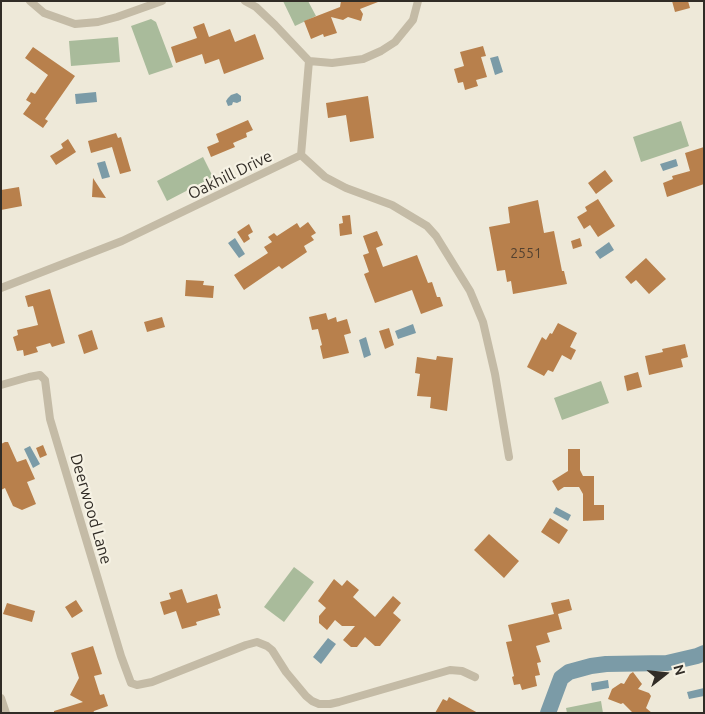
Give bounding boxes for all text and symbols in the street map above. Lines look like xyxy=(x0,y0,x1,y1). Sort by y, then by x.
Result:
street label: Oakhill Drive xyxy=(185,146,275,204)
house number: 2551 xyxy=(510,245,542,261)
street label: Deerwood Lane xyxy=(66,452,116,566)
north arrow xyxy=(640,649,690,699)
text: N xyxy=(670,663,689,677)

